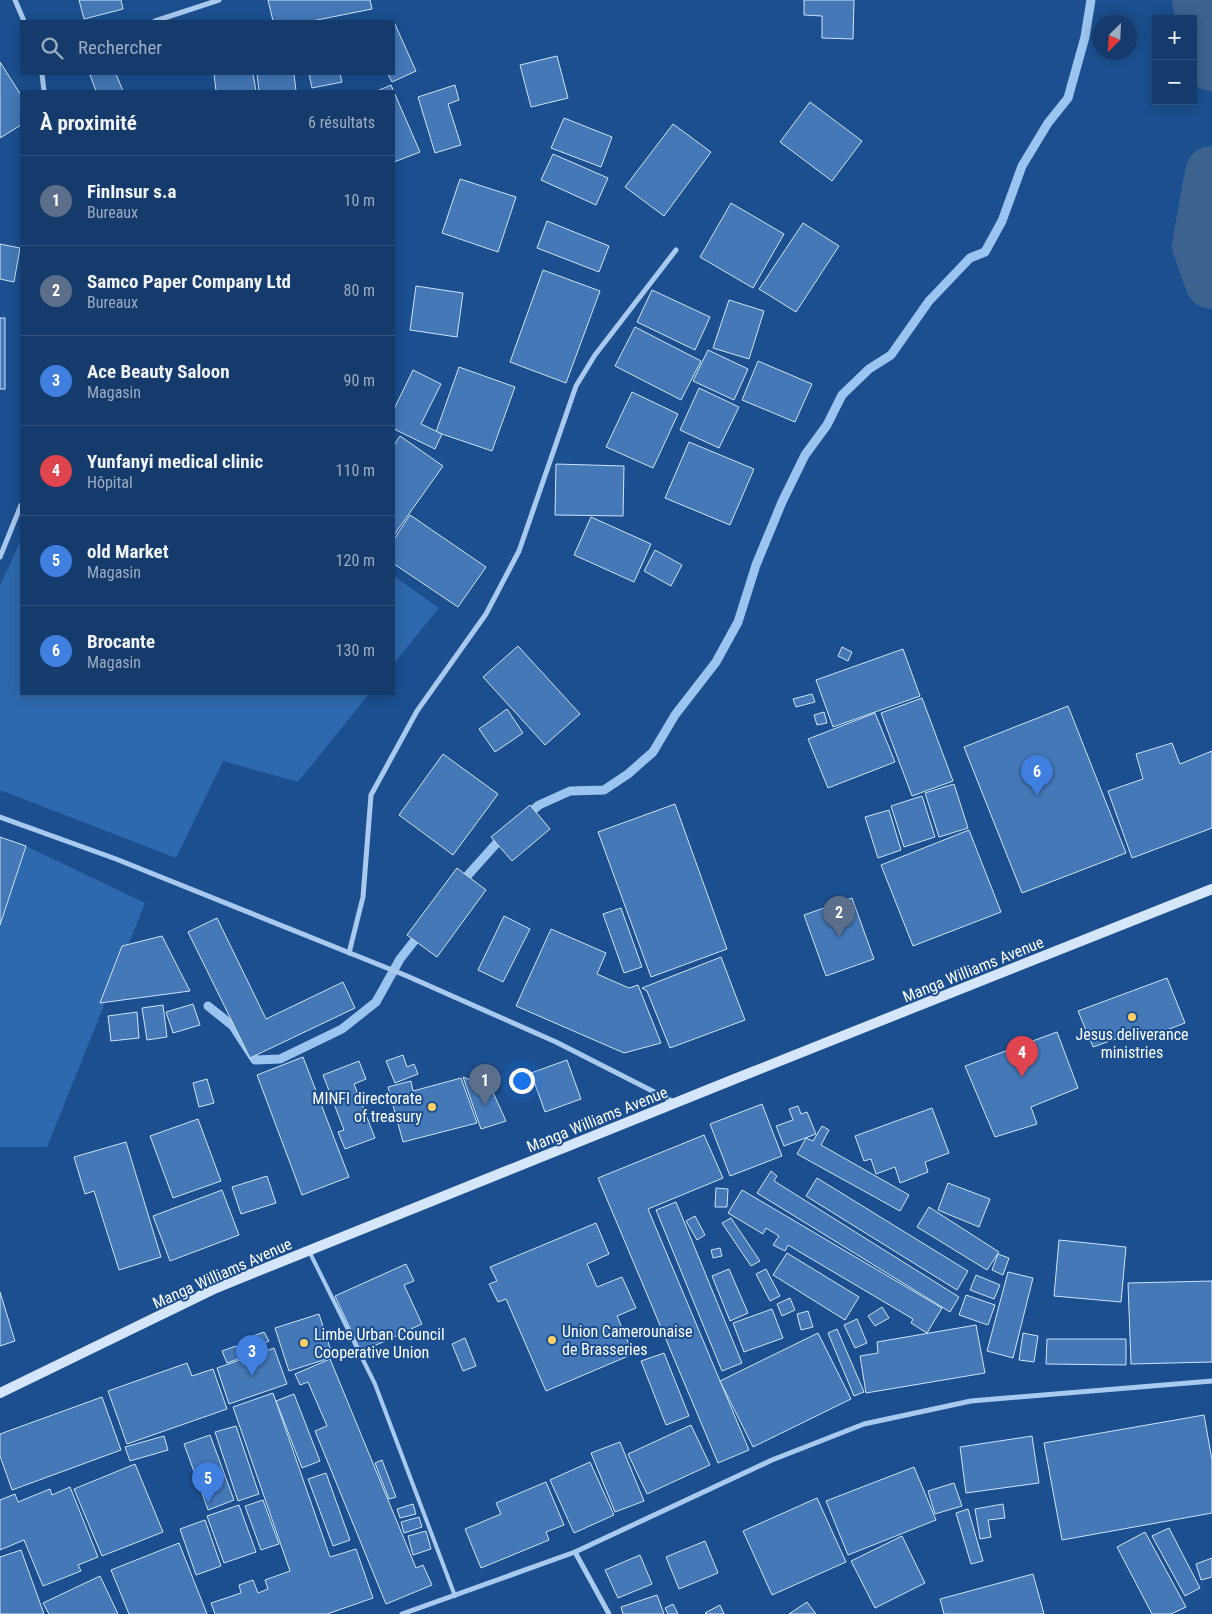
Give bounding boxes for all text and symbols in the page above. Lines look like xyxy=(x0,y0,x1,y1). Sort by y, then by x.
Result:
north arrow xyxy=(1092,15,1137,60)
map controls xyxy=(1152,15,1197,105)
button: + xyxy=(1152,15,1197,60)
search box xyxy=(20,20,395,75)
icon: search xyxy=(38,34,66,62)
text: Rechercher xyxy=(78,36,162,59)
button: − xyxy=(1152,60,1197,105)
text: À proximité xyxy=(40,111,137,135)
text: 6 résultats xyxy=(308,113,375,132)
text: FinInsur s.a xyxy=(87,180,176,203)
text: 1 xyxy=(52,191,60,210)
text: 10 m xyxy=(343,191,375,210)
text: Bureaux xyxy=(87,203,138,222)
text: Samco Paper Company Ltd xyxy=(87,270,291,293)
text: 2 xyxy=(52,281,60,300)
text: 80 m xyxy=(343,281,375,300)
text: Bureaux xyxy=(87,293,138,312)
text: Ace Beauty Saloon xyxy=(87,360,230,383)
text: 3 xyxy=(52,371,60,390)
text: 90 m xyxy=(343,371,375,390)
text: Magasin xyxy=(87,383,141,402)
text: Yunfanyi medical clinic xyxy=(87,450,263,473)
text: 4 xyxy=(52,461,60,480)
text: 110 m xyxy=(336,461,375,480)
text: Hôpital xyxy=(87,473,133,492)
text: old Market xyxy=(87,540,169,563)
text: 5 xyxy=(52,551,60,570)
text: 120 m xyxy=(336,551,375,570)
text: Magasin xyxy=(87,563,141,582)
text: Brocante xyxy=(87,630,155,653)
text: 6 xyxy=(52,641,60,660)
text: 130 m xyxy=(336,641,375,660)
text: Magasin xyxy=(87,653,141,672)
pin: 6 xyxy=(1021,755,1053,796)
pin: 2 xyxy=(823,896,855,937)
street label: Manga Williams Avenue xyxy=(900,932,1046,1006)
marker: Jesus deliverance ministries xyxy=(1126,1011,1138,1023)
place label: Jesus deliverance ministries xyxy=(1075,1025,1189,1062)
pin: 4 xyxy=(1006,1036,1038,1077)
pin: 1 xyxy=(469,1064,501,1105)
your location xyxy=(509,1068,535,1094)
street label: Manga Williams Avenue xyxy=(524,1082,670,1156)
place label: MINFI directorate of treasury xyxy=(312,1089,422,1126)
marker: MINFI directorate of treasury xyxy=(426,1101,438,1113)
street label: Manga Williams Avenue xyxy=(150,1234,295,1313)
place label: Union Camerounaise de Brasseries xyxy=(562,1322,693,1359)
place label: Limbe Urban Council Cooperative Union xyxy=(314,1325,445,1362)
marker: Union Camerounaise de Brasseries xyxy=(546,1334,558,1346)
pin: 3 xyxy=(236,1335,268,1376)
marker: Limbe Urban Council Cooperative Union xyxy=(298,1337,310,1349)
pin: 5 xyxy=(192,1462,224,1503)

